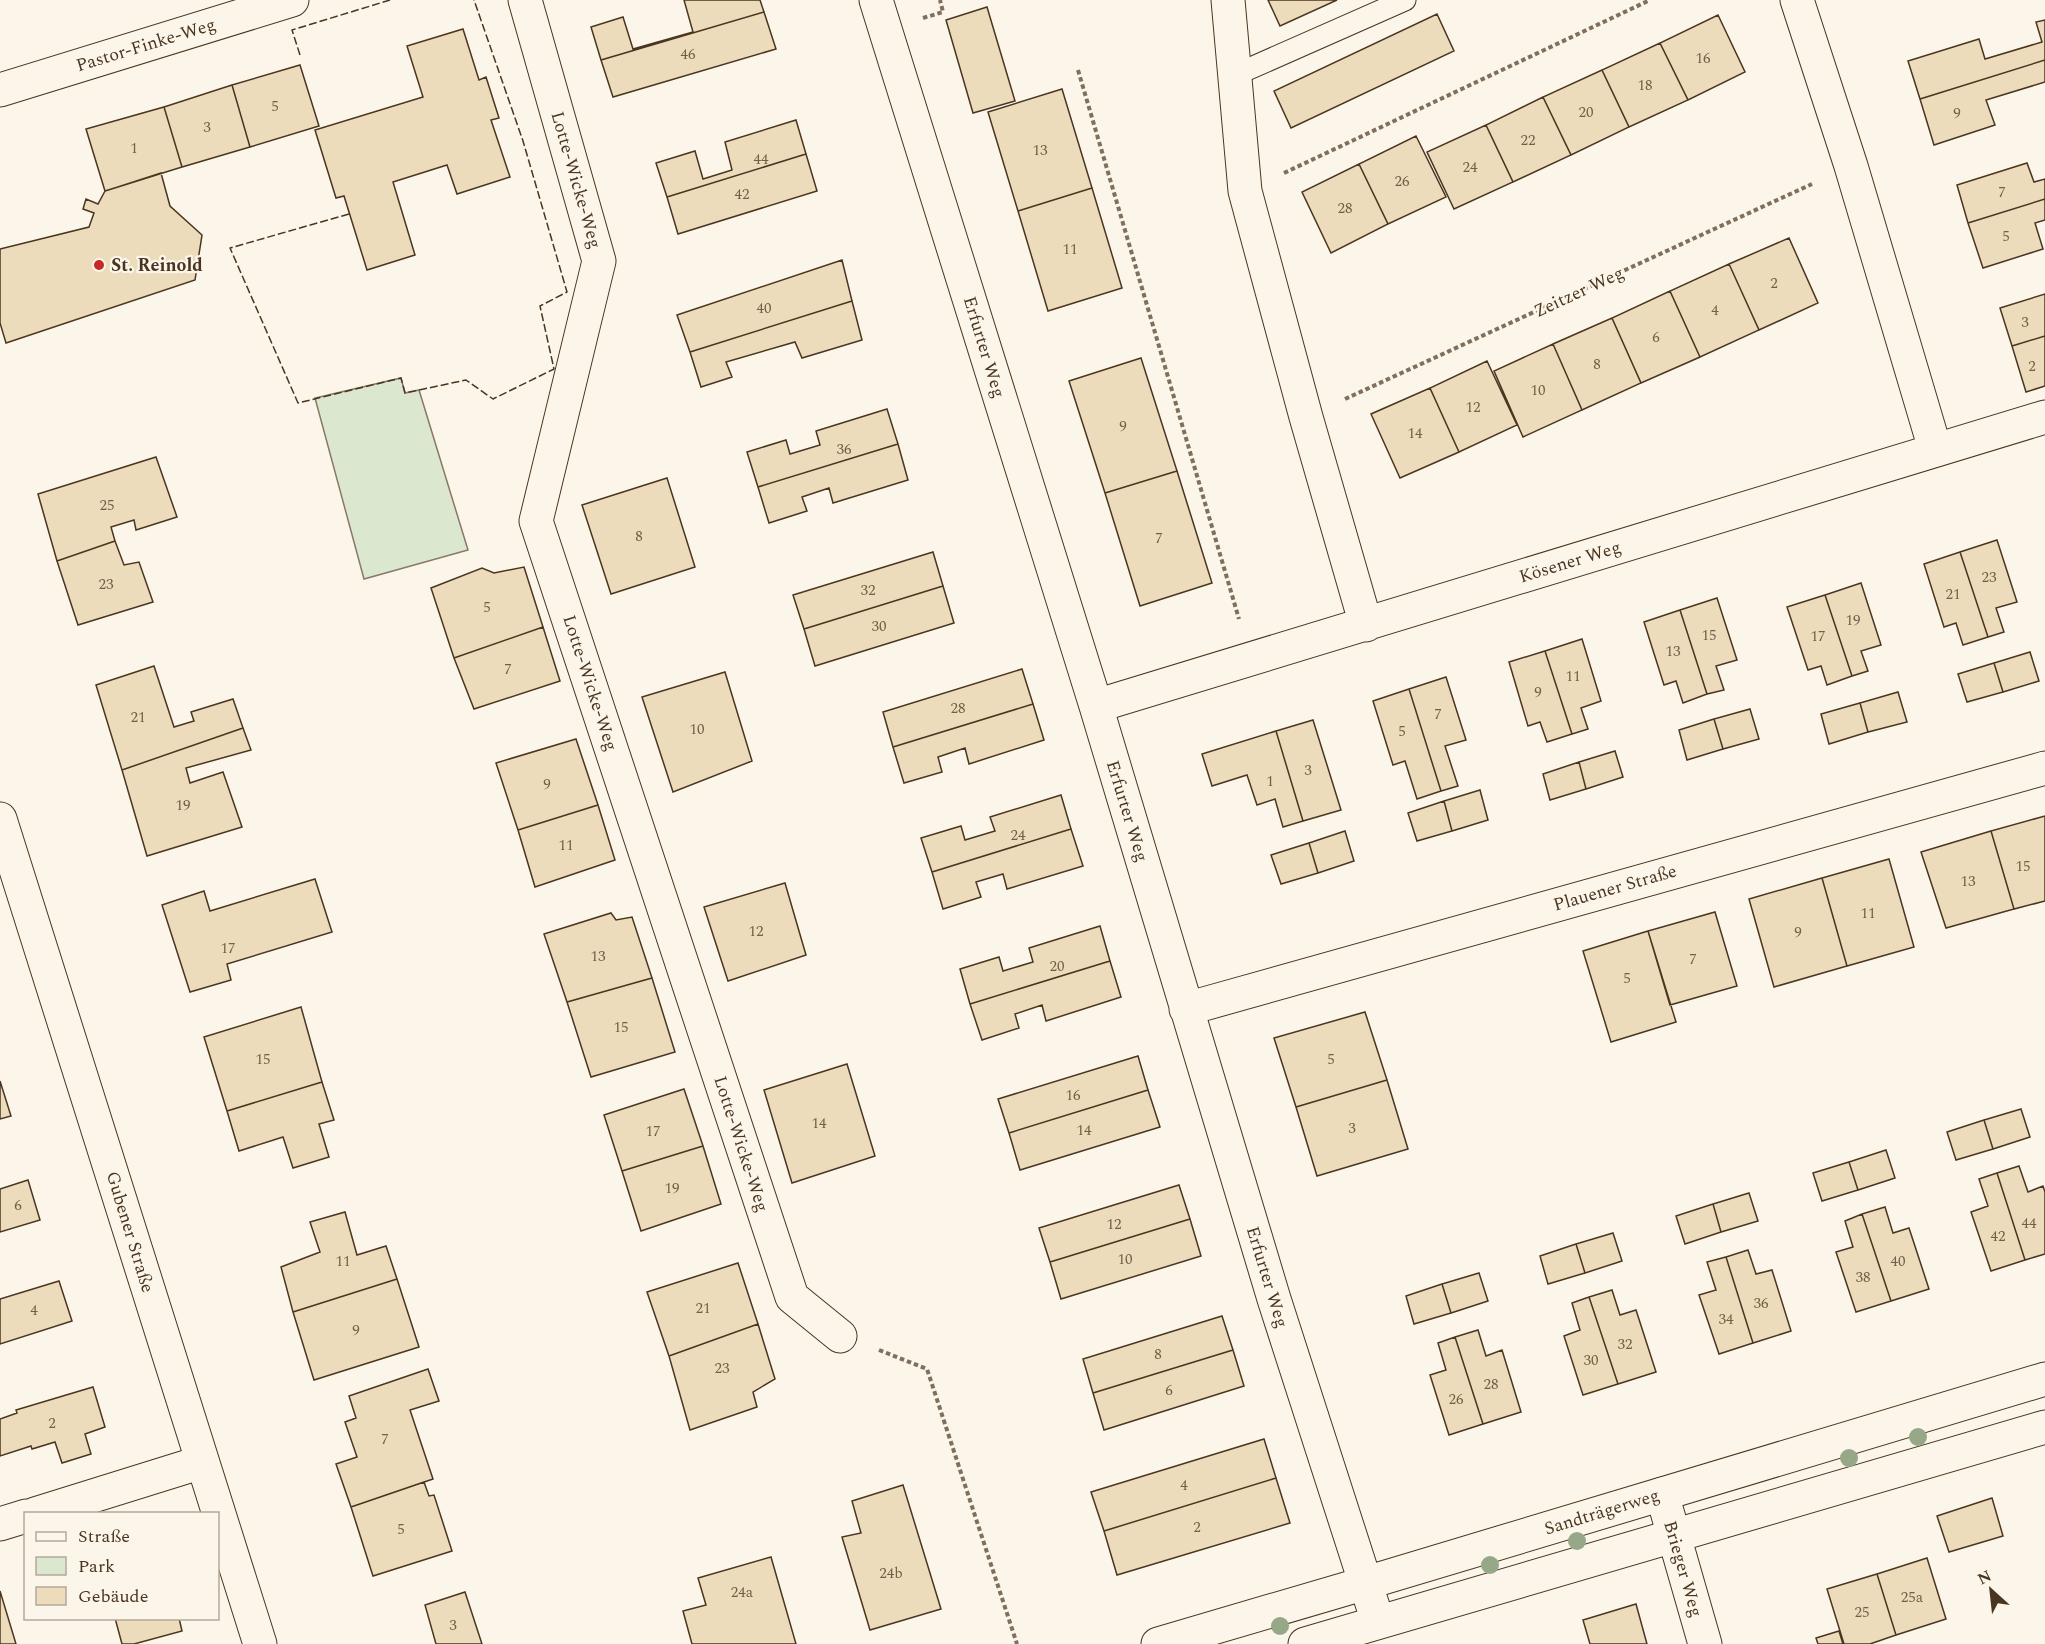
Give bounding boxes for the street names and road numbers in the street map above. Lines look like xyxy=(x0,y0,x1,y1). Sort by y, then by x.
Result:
street label: Pastor-Finke-Weg xyxy=(73,11,219,79)
street label: Lotte-Wicke-Weg xyxy=(543,108,609,252)
street label: Zeitzer Weg xyxy=(1529,259,1629,325)
street label: Erfurter Weg xyxy=(956,293,1012,401)
street label: Kösener Weg xyxy=(1516,534,1624,590)
street label: Lotte-Wicke-Weg xyxy=(555,611,625,755)
street label: Erfurter Weg xyxy=(1099,757,1155,865)
street label: Plauener Straße xyxy=(1550,857,1680,919)
street label: Lotte-Wicke-Weg xyxy=(706,1072,776,1216)
street label: Gubener Straße xyxy=(99,1168,161,1296)
street label: Erfurter Weg xyxy=(1239,1223,1295,1331)
street label: Sandträgerweg xyxy=(1541,1482,1663,1542)
street label: Brieger Weg xyxy=(1656,1518,1710,1620)

